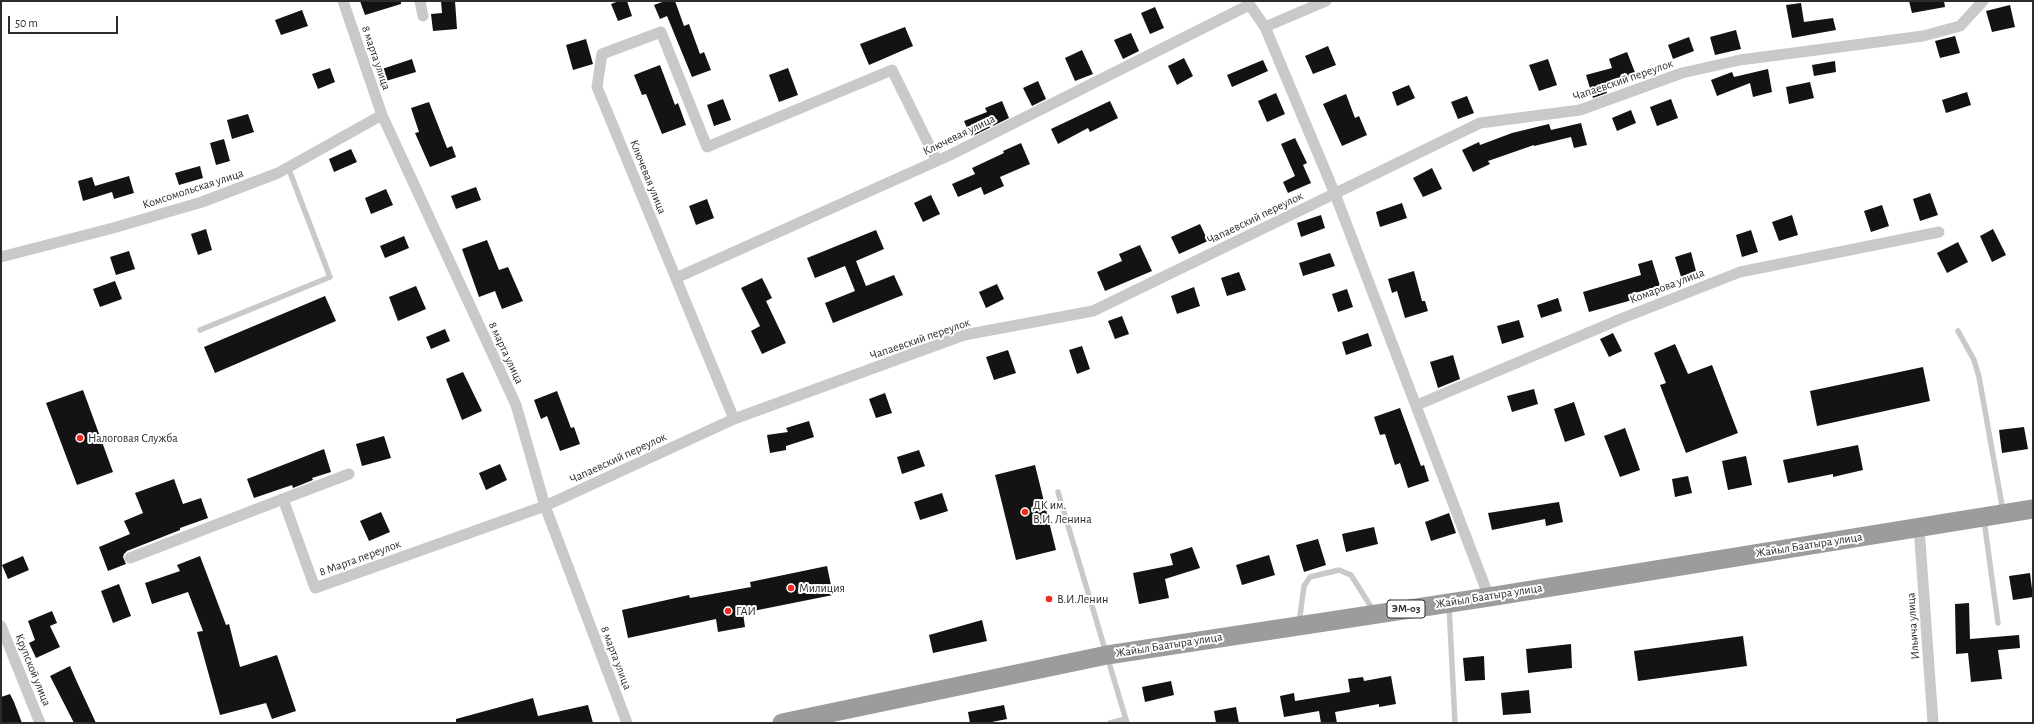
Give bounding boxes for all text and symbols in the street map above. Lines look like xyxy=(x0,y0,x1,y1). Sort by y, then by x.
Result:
scale bar xyxy=(10,8,120,34)
text: 50 m xyxy=(15,17,38,29)
street label: 8 марта улица xyxy=(358,24,394,92)
street label: Чапаевский переулок xyxy=(1571,56,1675,104)
street label: Ключевая улица xyxy=(920,111,998,159)
street label: Ключевая улица xyxy=(627,138,669,216)
street label: Комсомольская улица xyxy=(141,166,245,212)
street label: Чапаевский переулок xyxy=(1205,189,1305,247)
street label: Комарова улица xyxy=(1628,265,1706,307)
street label: Чапаевский переулок xyxy=(868,315,972,363)
street label: 8 марта улица xyxy=(485,320,527,386)
street label: Чапаевский переулок xyxy=(567,429,669,487)
place label: Налоговая Служба xyxy=(88,431,178,445)
marker: Налоговая Служба xyxy=(75,433,85,443)
place label: ДК им. В.И. Ленина xyxy=(1033,498,1092,526)
marker: ДК им. В.И. Ленина xyxy=(1020,507,1030,517)
street label: Жайыл Баатыра улица xyxy=(1755,529,1863,561)
street label: 8 Марта переулок xyxy=(317,537,403,579)
street label: Жайыл Баатыра улица xyxy=(1435,580,1543,612)
place label: Милиция xyxy=(799,581,845,595)
marker: Милиция xyxy=(786,583,796,593)
place label: В.И.Ленин xyxy=(1057,592,1108,606)
street label: Ильича улица xyxy=(1903,592,1923,660)
marker: В.И.Ленин xyxy=(1044,594,1054,604)
road number: ЭМ-03 xyxy=(1387,600,1425,618)
place label: ГАИ xyxy=(736,604,756,618)
marker: ГАИ xyxy=(723,606,733,616)
street label: 8 марта улица xyxy=(597,624,635,692)
street label: Жайыл Баатыра улица xyxy=(1115,629,1223,661)
street label: Крупской улица xyxy=(12,632,54,708)

